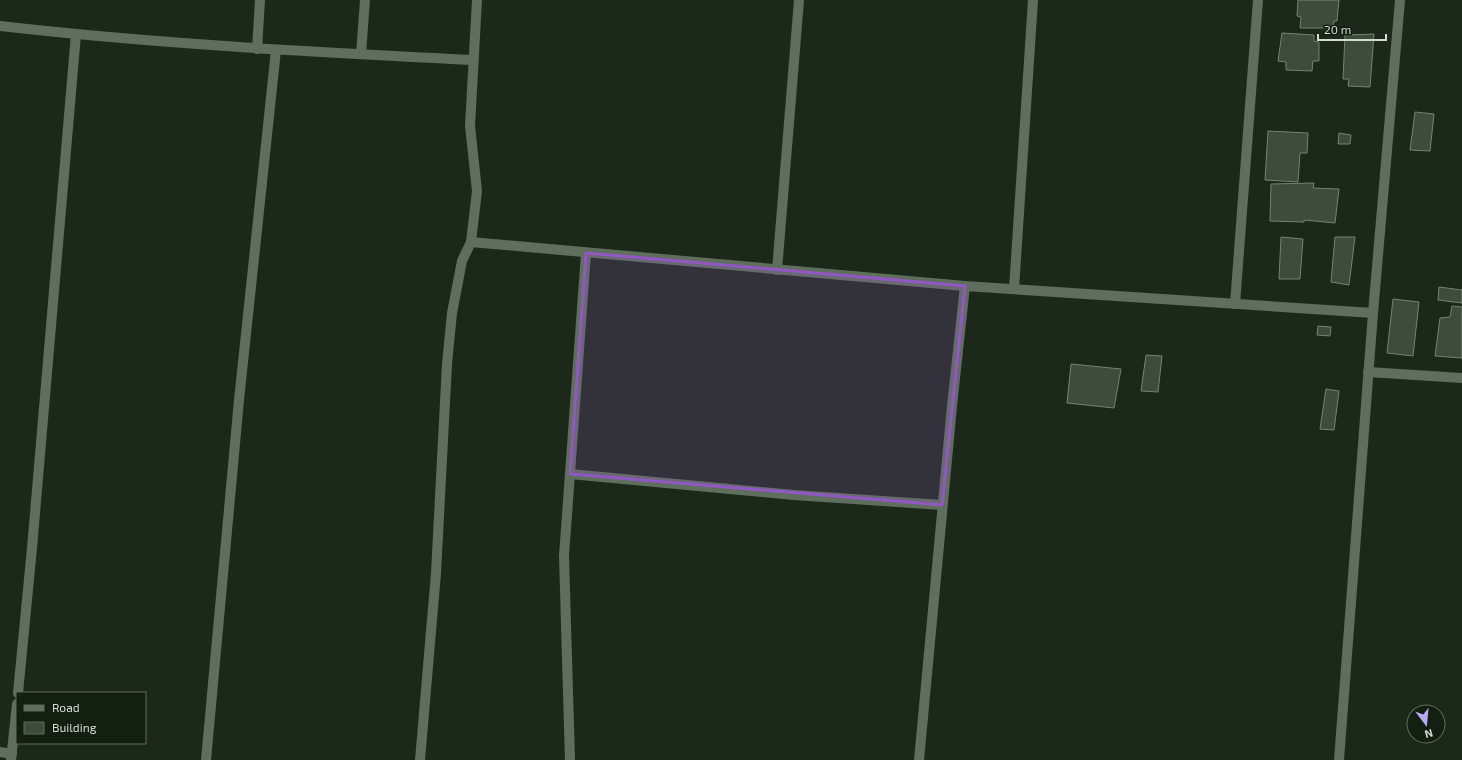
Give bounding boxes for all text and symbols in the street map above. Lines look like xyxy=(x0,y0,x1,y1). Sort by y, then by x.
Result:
scale bar xyxy=(1318,16,1386,42)
text: 20 m xyxy=(1324,22,1351,36)
legend xyxy=(16,692,146,744)
text: Road xyxy=(52,700,80,714)
north arrow xyxy=(1406,704,1446,744)
text: Building xyxy=(52,720,97,734)
text: N xyxy=(1423,727,1435,741)

